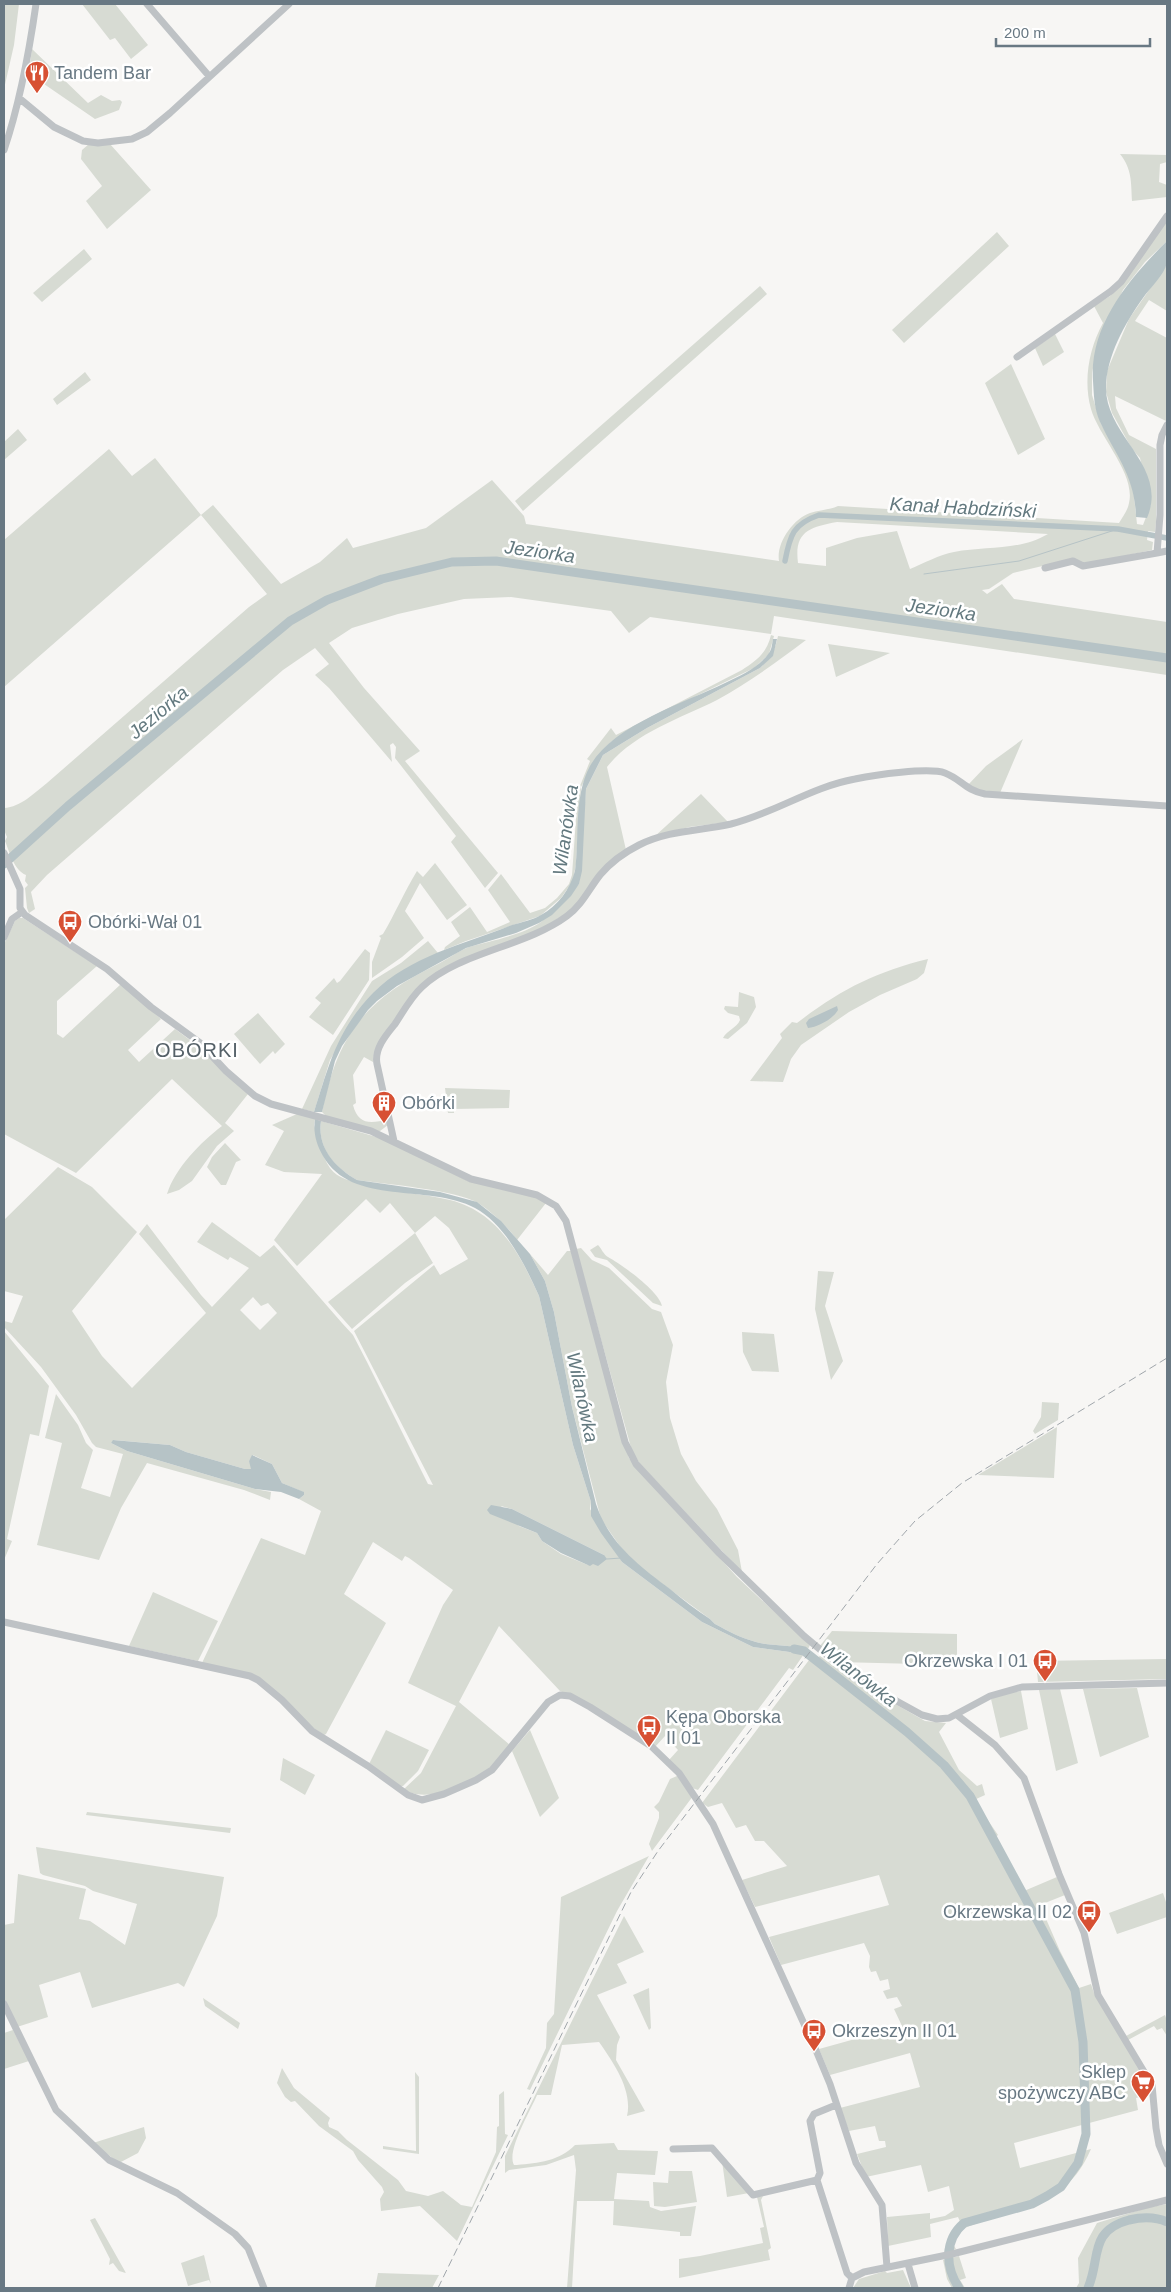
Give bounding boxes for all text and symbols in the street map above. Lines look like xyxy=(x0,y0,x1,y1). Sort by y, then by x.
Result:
scale bar xyxy=(996,15,1150,47)
text: 200 m xyxy=(1004,24,1046,41)
restaurant icon: Tandem Bar xyxy=(24,60,50,94)
place label: Tandem Bar xyxy=(54,63,151,83)
water label: Kanał Habdziński xyxy=(889,493,1038,522)
water label: Jeziorka xyxy=(502,536,576,567)
water label: Jeziorka xyxy=(903,594,977,625)
water label: Jeziorka xyxy=(124,682,192,744)
water label: Wilanówka xyxy=(549,783,582,877)
bus stop icon: Obórki-Wał 01 xyxy=(57,909,83,943)
place label: Obórki-Wał 01 xyxy=(88,912,202,932)
district label: OBÓRKI xyxy=(155,1039,239,1061)
building icon: Obórki xyxy=(371,1090,397,1124)
place label: Obórki xyxy=(402,1093,455,1113)
water label: Wilanówka xyxy=(563,1350,602,1444)
water label: Wilanówka xyxy=(816,1638,901,1711)
bus stop icon: Okrzewska I 01 xyxy=(1032,1648,1058,1682)
place label: Okrzewska I 01 xyxy=(904,1651,1028,1671)
place label: Kępa Oborska II 01 xyxy=(666,1707,782,1748)
bus stop icon: Kępa Oborska II 01 xyxy=(636,1714,662,1748)
bus stop icon: Okrzewska II 02 xyxy=(1076,1899,1102,1933)
place label: Okrzewska II 02 xyxy=(943,1902,1072,1922)
bus stop icon: Okrzeszyn II 01 xyxy=(801,2018,827,2052)
place label: Okrzeszyn II 01 xyxy=(832,2021,957,2041)
place label: Sklep spożywczy ABC xyxy=(998,2062,1126,2103)
supermarket icon: Sklep spożywczy ABC xyxy=(1130,2069,1156,2103)

